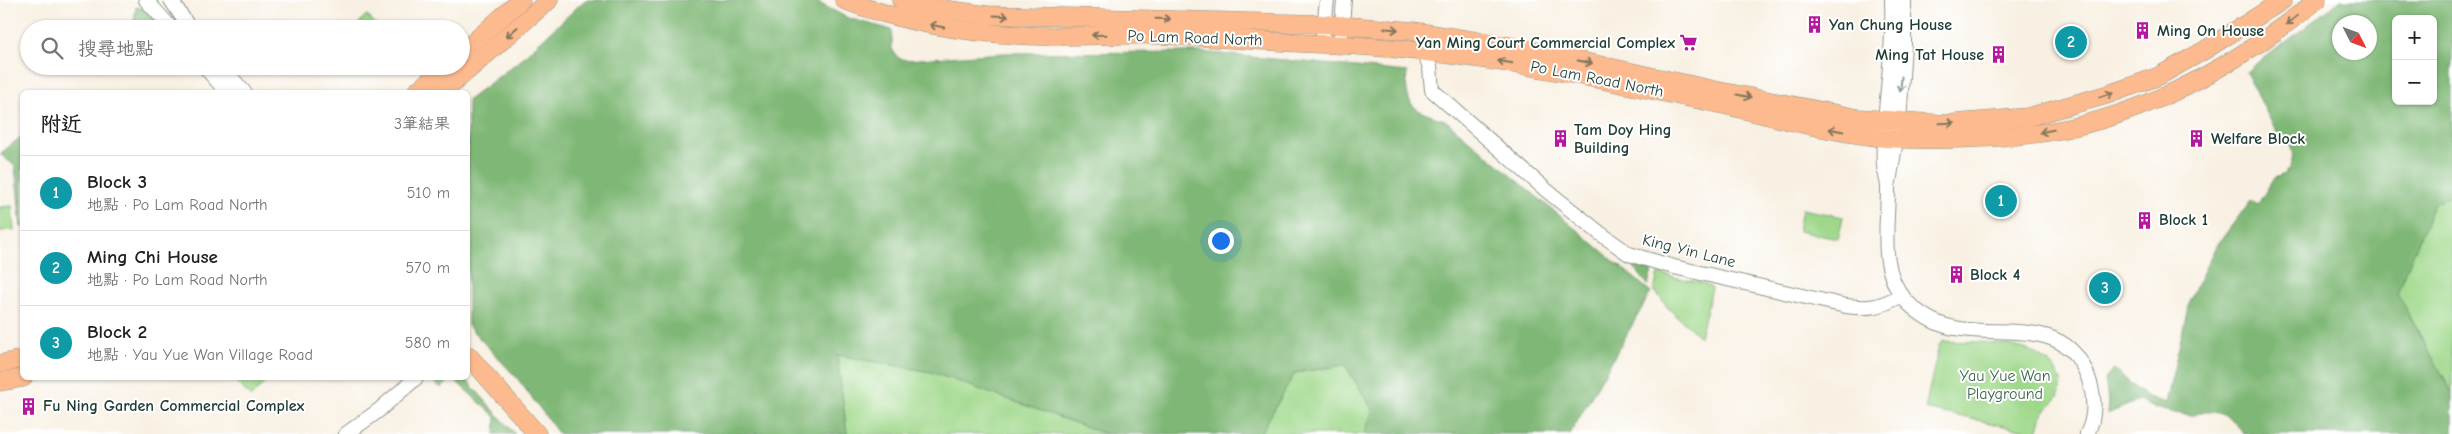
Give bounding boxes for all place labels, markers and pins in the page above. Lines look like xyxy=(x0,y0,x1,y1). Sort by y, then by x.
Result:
building icon: Yan Chung House xyxy=(1805,15,1825,35)
place label: Yan Chung House xyxy=(1829,16,1952,34)
building icon: Ming On House xyxy=(2133,21,2153,41)
place label: Ming On House xyxy=(2157,22,2264,40)
pin: 2 xyxy=(2055,23,2087,61)
supermarket icon: Yan Ming Court Commercial Complex xyxy=(1679,33,1699,53)
place label: Yan Ming Court Commercial Complex xyxy=(1416,34,1675,52)
building icon: Ming Tat House xyxy=(1988,45,2008,65)
place label: Ming Tat House xyxy=(1875,46,1984,64)
place label: Tam Doy Hing Building xyxy=(1574,121,1672,157)
building icon: Tam Doy Hing Building xyxy=(1550,129,1570,149)
building icon: Welfare Block xyxy=(2187,129,2207,149)
place label: Welfare Block xyxy=(2211,130,2305,148)
pin: 1 xyxy=(1985,182,2017,220)
building icon: Block 1 xyxy=(2135,210,2155,230)
place label: Block 1 xyxy=(2159,211,2208,229)
building icon: Block 4 xyxy=(1946,265,1966,285)
place label: Block 4 xyxy=(1970,266,2020,284)
pin: 3 xyxy=(2089,269,2121,307)
building icon: Fu Ning Garden Commercial Complex xyxy=(19,396,39,416)
place label: Fu Ning Garden Commercial Complex xyxy=(43,397,305,415)

